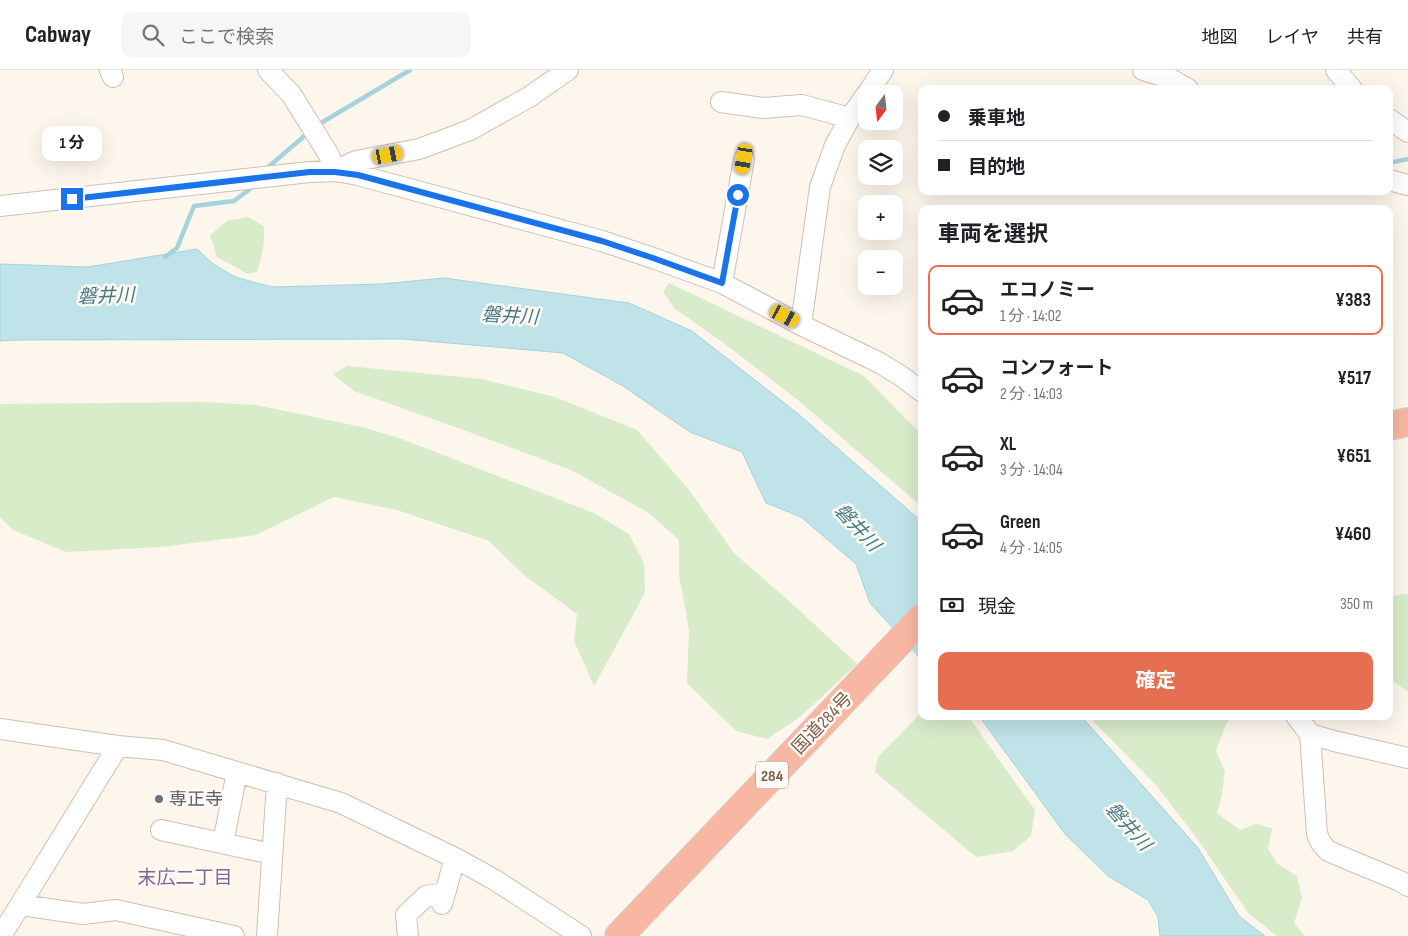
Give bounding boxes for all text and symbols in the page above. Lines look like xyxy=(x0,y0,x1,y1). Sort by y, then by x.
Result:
search box xyxy=(121,12,471,57)
text: Cabway xyxy=(25,20,91,49)
icon: search xyxy=(139,21,167,49)
text: ここで検索 xyxy=(179,26,274,49)
text: 地図 xyxy=(1202,27,1238,48)
text: レイヤ xyxy=(1266,27,1319,48)
text: 共有 xyxy=(1347,27,1383,48)
north arrow xyxy=(858,85,902,130)
map controls xyxy=(858,85,903,295)
text: 乗車地 xyxy=(968,107,1025,130)
callout: 1 分 xyxy=(42,126,102,162)
text: 1 分 xyxy=(60,134,84,153)
button: layers xyxy=(858,140,903,185)
car xyxy=(734,143,753,175)
car xyxy=(371,145,404,165)
text: 目的地 xyxy=(968,156,1025,179)
route start xyxy=(727,184,749,206)
route end xyxy=(61,188,83,210)
button: + xyxy=(858,195,903,240)
text: 車両を選択 xyxy=(938,221,1048,248)
button: − xyxy=(858,250,903,295)
icon: car xyxy=(940,278,985,323)
text: エコノミー xyxy=(1000,279,1095,302)
water label: 磐井川 xyxy=(77,284,137,309)
text: ¥383 xyxy=(1335,289,1371,312)
car xyxy=(768,302,801,330)
water label: 磐井川 xyxy=(481,304,541,330)
text: 1 分 · 14:02 xyxy=(1000,307,1061,326)
icon: car xyxy=(940,356,985,401)
text: コンフォート xyxy=(1000,357,1113,380)
text: ¥517 xyxy=(1337,367,1371,390)
text: 2 分 · 14:03 xyxy=(1000,385,1063,404)
text: XL xyxy=(1000,433,1016,456)
icon: car xyxy=(940,434,985,479)
text: ¥651 xyxy=(1337,445,1371,468)
text: 3 分 · 14:04 xyxy=(1000,461,1063,480)
water label: 磐井川 xyxy=(829,499,886,558)
text: Green xyxy=(1000,511,1040,534)
icon: car xyxy=(940,512,985,557)
text: ¥460 xyxy=(1335,523,1371,546)
text: 4 分 · 14:05 xyxy=(1000,539,1062,558)
icon: cash xyxy=(938,591,966,619)
text: 350 m xyxy=(1340,595,1373,614)
text: 現金 xyxy=(978,596,1016,619)
button: 確定 xyxy=(938,652,1373,710)
street label: 国道284号 xyxy=(788,688,857,758)
road number: 284 xyxy=(756,762,788,788)
place label: 専正寺 xyxy=(169,789,223,810)
marker: 専正寺 xyxy=(153,793,165,805)
water label: 磐井川 xyxy=(1100,798,1157,857)
district label: 末広二丁目 xyxy=(137,867,233,890)

